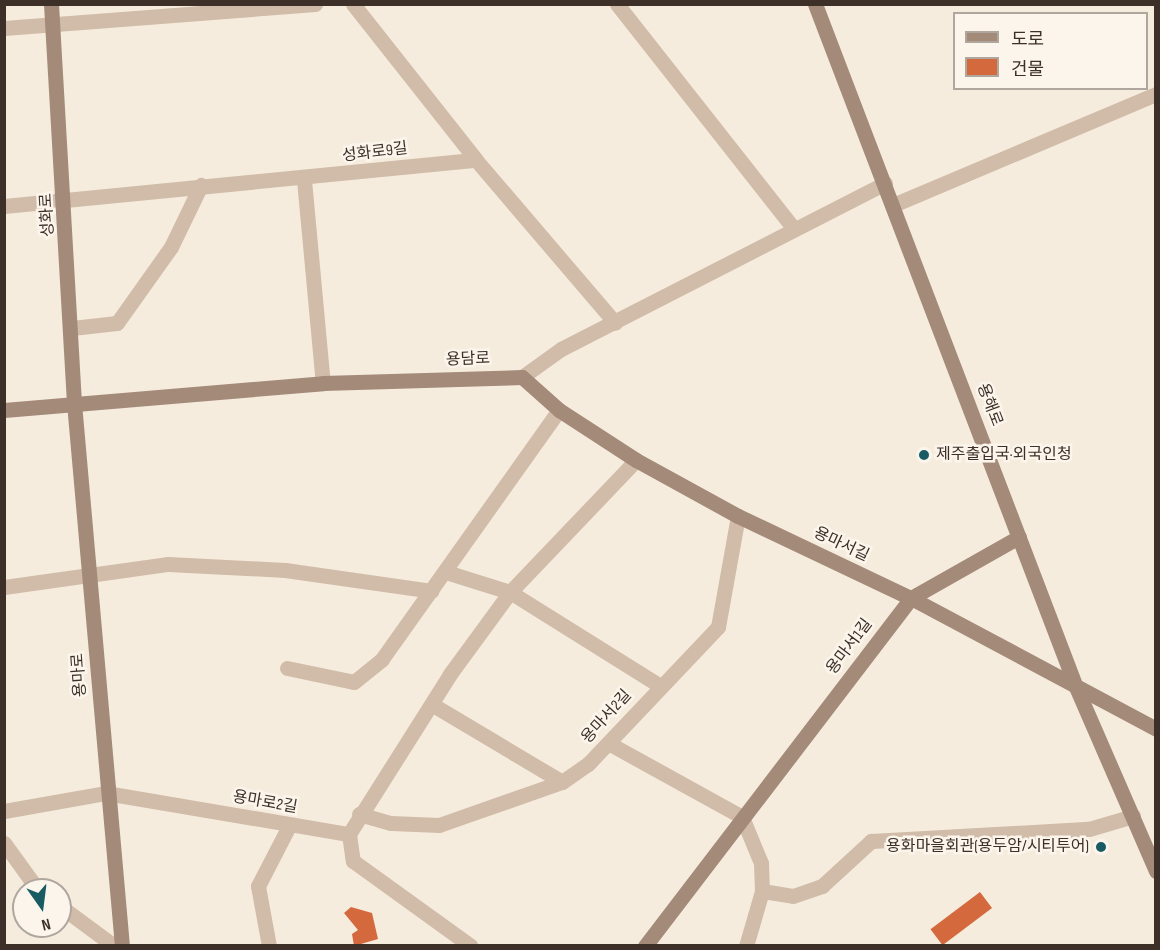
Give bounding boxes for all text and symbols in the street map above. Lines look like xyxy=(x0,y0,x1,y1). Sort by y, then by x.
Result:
legend xyxy=(953,12,1148,90)
text: 도로 xyxy=(1011,29,1044,50)
text: 건물 xyxy=(1011,59,1044,80)
street label: 성화로9길 xyxy=(341,139,409,167)
street label: 성화로 xyxy=(37,192,59,238)
street label: 용담로 xyxy=(446,350,490,370)
street label: 용해로 xyxy=(972,381,1006,429)
place label: 제주출입국·외국인청 xyxy=(936,445,1072,465)
marker: 제주출입국·외국인청 xyxy=(917,448,931,462)
street label: 용마서길 xyxy=(810,524,872,566)
street label: 용마서1길 xyxy=(823,615,877,679)
street label: 용마로 xyxy=(69,652,91,698)
street label: 용마서2길 xyxy=(578,686,636,748)
street label: 용마로2길 xyxy=(231,788,299,818)
place label: 용화마을회관(용두암/시티투어) xyxy=(886,837,1089,857)
marker: 용화마을회관(용두암/시티투어) xyxy=(1094,840,1108,854)
north arrow xyxy=(12,878,72,938)
text: N xyxy=(40,914,52,934)

